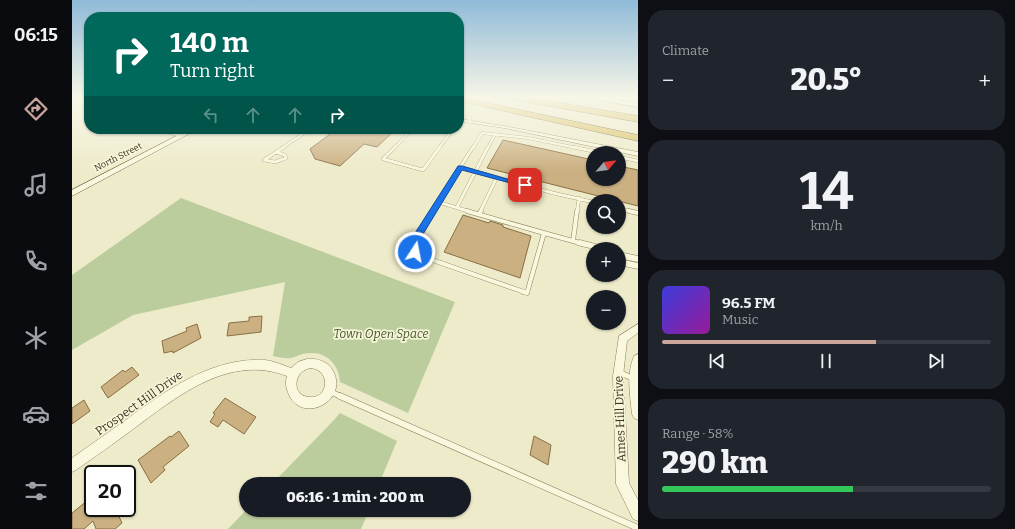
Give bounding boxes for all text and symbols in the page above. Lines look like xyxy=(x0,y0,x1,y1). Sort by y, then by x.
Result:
text: 06:15 xyxy=(14,24,58,46)
text: 140 m xyxy=(170,26,249,59)
icon: right xyxy=(104,28,156,80)
text: Climate xyxy=(662,43,709,58)
text: Turn right xyxy=(170,60,255,82)
text: 20.5° xyxy=(790,62,862,98)
text: − xyxy=(662,67,674,94)
text: + xyxy=(978,67,991,94)
icon: directions xyxy=(22,95,50,123)
icon: left xyxy=(200,104,222,126)
icon: ahead xyxy=(242,104,264,126)
icon: ahead xyxy=(284,104,306,126)
icon: right xyxy=(326,104,348,126)
street label: North Street xyxy=(93,140,144,173)
north arrow xyxy=(586,146,626,186)
map controls xyxy=(586,146,626,330)
text: 14 xyxy=(799,160,854,223)
pin xyxy=(508,168,542,202)
icon: music xyxy=(22,171,50,199)
icon: arrive xyxy=(514,174,536,196)
button: search xyxy=(586,194,626,234)
text: km/h xyxy=(810,218,843,233)
position arrow xyxy=(394,231,436,273)
button: + xyxy=(586,242,626,282)
icon: phone xyxy=(22,247,50,275)
button: − xyxy=(586,290,626,330)
text: 96.5 FM xyxy=(722,294,775,312)
text: Music xyxy=(722,312,758,327)
icon: climate xyxy=(22,324,50,352)
park label: Town Open Space xyxy=(333,327,429,341)
icon: previous xyxy=(706,350,728,372)
icon: pause xyxy=(815,350,837,372)
icon: next xyxy=(925,350,947,372)
street label: Prospect Hill Drive xyxy=(93,368,185,438)
street label: Ames Hill Drive xyxy=(611,376,629,462)
icon: car xyxy=(22,400,50,428)
text: Range · 58% xyxy=(662,426,734,441)
text: 290 km xyxy=(662,445,767,481)
speed limit sign: 20 xyxy=(84,465,136,517)
icon: filters xyxy=(22,477,50,505)
text: 06:16 · 1 min · 200 m xyxy=(286,488,424,506)

